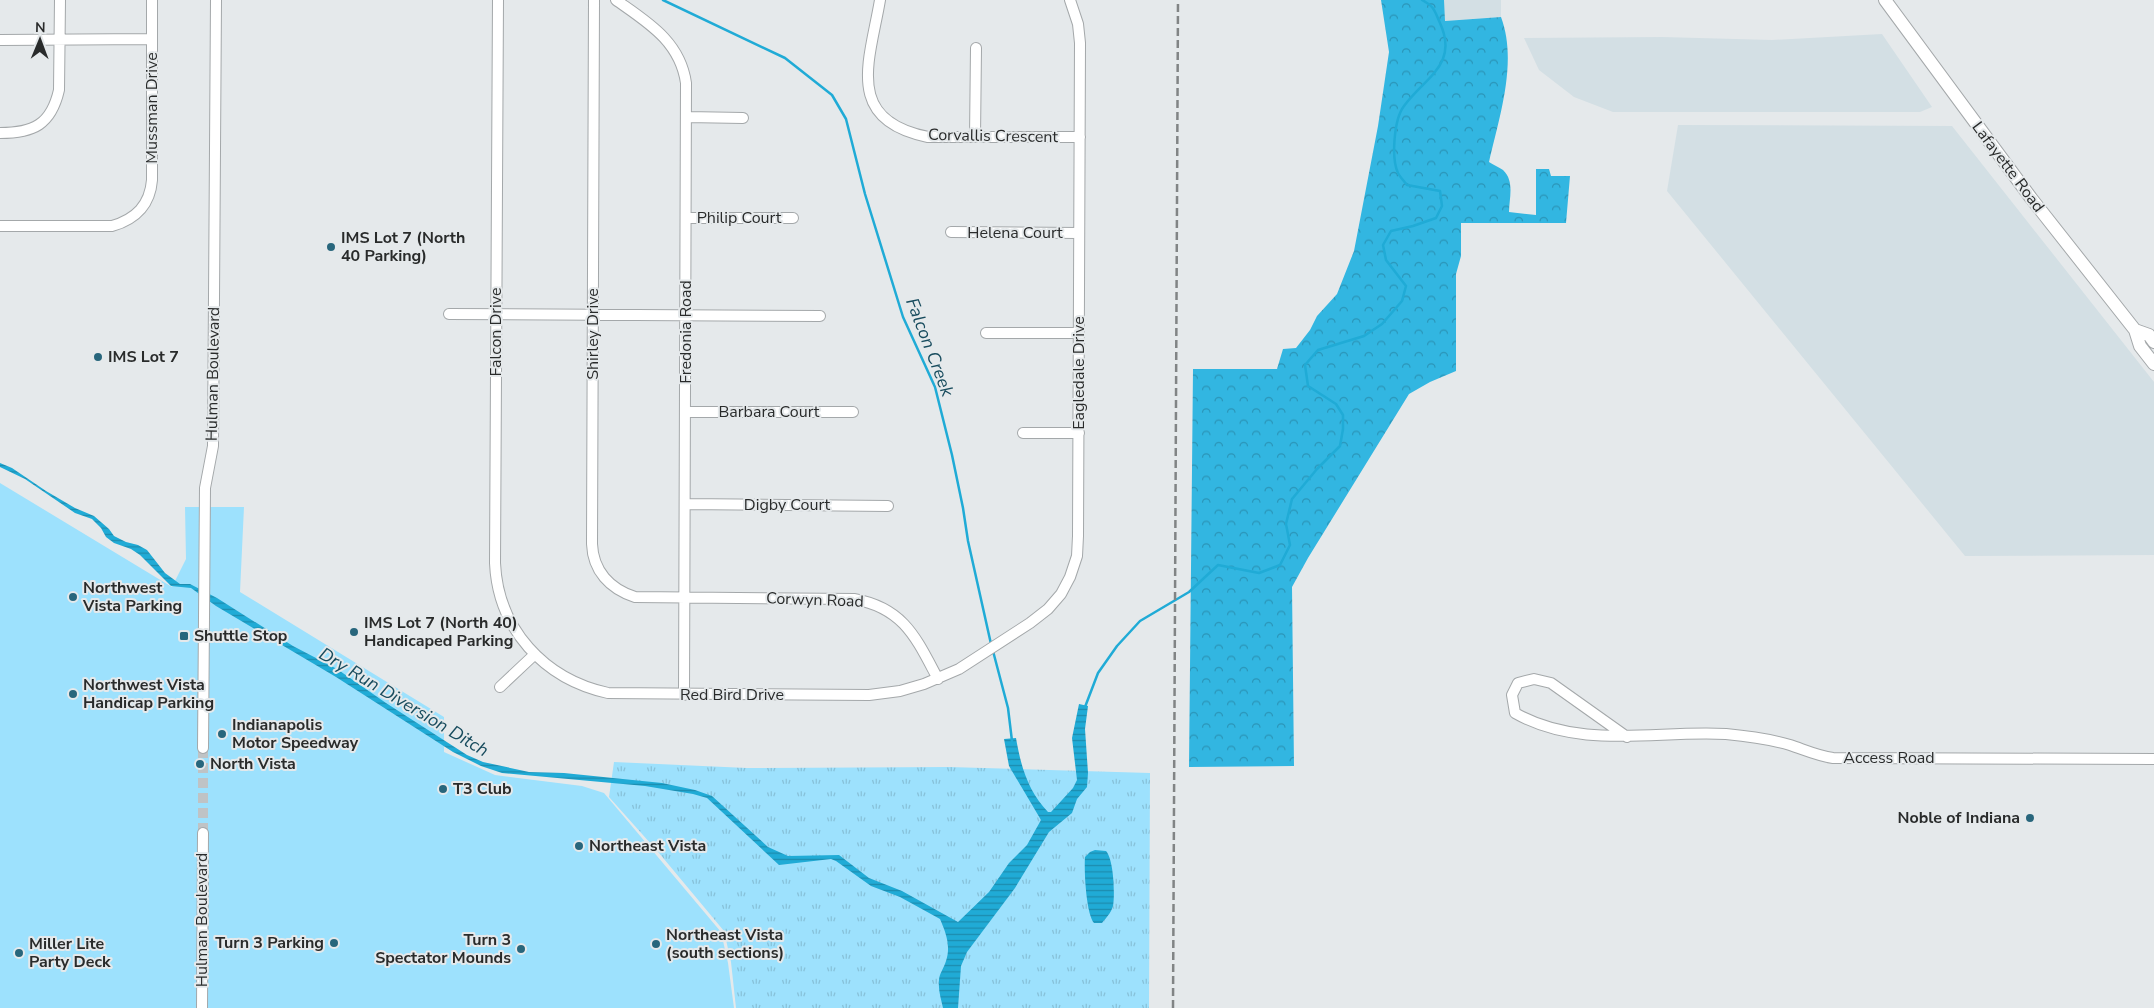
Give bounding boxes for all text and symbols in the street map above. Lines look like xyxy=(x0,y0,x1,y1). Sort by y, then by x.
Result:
north arrow xyxy=(15,15,65,65)
text: N xyxy=(35,18,46,37)
street label: Mussman Drive xyxy=(141,52,163,164)
street label: Lafayette Road xyxy=(1967,117,2049,217)
street label: Corvallis Crescent xyxy=(928,124,1059,148)
street label: Philip Court xyxy=(697,207,782,229)
street label: Helena Court xyxy=(967,222,1063,244)
place label: IMS Lot 7 (North 40 Parking) xyxy=(341,227,465,267)
marker: IMS Lot 7 (North 40 Parking) xyxy=(325,241,337,253)
street label: Fredonia Road xyxy=(675,280,697,384)
street label: Falcon Drive xyxy=(485,288,507,376)
street label: Shirley Drive xyxy=(582,288,604,380)
water label: Falcon Creek xyxy=(900,294,960,401)
street label: Hulman Boulevard xyxy=(201,307,225,441)
street label: Eagledale Drive xyxy=(1068,316,1090,430)
place label: IMS Lot 7 xyxy=(108,346,179,368)
marker: IMS Lot 7 xyxy=(92,351,104,363)
street label: Barbara Court xyxy=(719,401,820,423)
street label: Digby Court xyxy=(744,494,831,516)
place label: Northwest Vista Parking xyxy=(82,577,182,617)
street label: Corwyn Road xyxy=(766,587,864,613)
marker: Northwest Vista Parking xyxy=(67,591,79,603)
place label: IMS Lot 7 (North 40) Handicaped Parking xyxy=(364,612,518,652)
place label: Shuttle Stop xyxy=(194,625,287,647)
marker: IMS Lot 7 (North 40) Handicaped Parking xyxy=(348,626,360,638)
marker: Shuttle Stop xyxy=(178,630,190,642)
water label: Dry Run Diversion Ditch xyxy=(315,642,493,762)
place label: Northwest Vista Handicap Parking xyxy=(83,674,214,714)
street label: Red Bird Drive xyxy=(680,684,784,706)
marker: Northwest Vista Handicap Parking xyxy=(67,688,79,700)
place label: Indianapolis Motor Speedway xyxy=(232,714,359,754)
marker: Indianapolis Motor Speedway xyxy=(216,728,228,740)
street label: Access Road xyxy=(1843,747,1935,769)
place label: North Vista xyxy=(210,753,296,775)
marker: North Vista xyxy=(194,758,206,770)
place label: T3 Club xyxy=(453,778,512,800)
marker: T3 Club xyxy=(437,783,449,795)
place label: Noble of Indiana xyxy=(1898,807,2020,829)
marker: Noble of Indiana xyxy=(2024,812,2036,824)
place label: Northeast Vista xyxy=(589,835,706,857)
marker: Northeast Vista xyxy=(573,840,585,852)
street label: Hulman Boulevard xyxy=(191,853,213,987)
place label: Northeast Vista (south sections) xyxy=(666,924,784,964)
place label: Turn 3 Spectator Mounds xyxy=(375,929,511,969)
place label: Turn 3 Parking xyxy=(215,932,324,954)
place label: Miller Lite Party Deck xyxy=(29,933,111,973)
marker: Turn 3 Parking xyxy=(328,937,340,949)
marker: Northeast Vista (south sections) xyxy=(650,938,662,950)
marker: Turn 3 Spectator Mounds xyxy=(515,943,527,955)
marker: Miller Lite Party Deck xyxy=(13,947,25,959)

